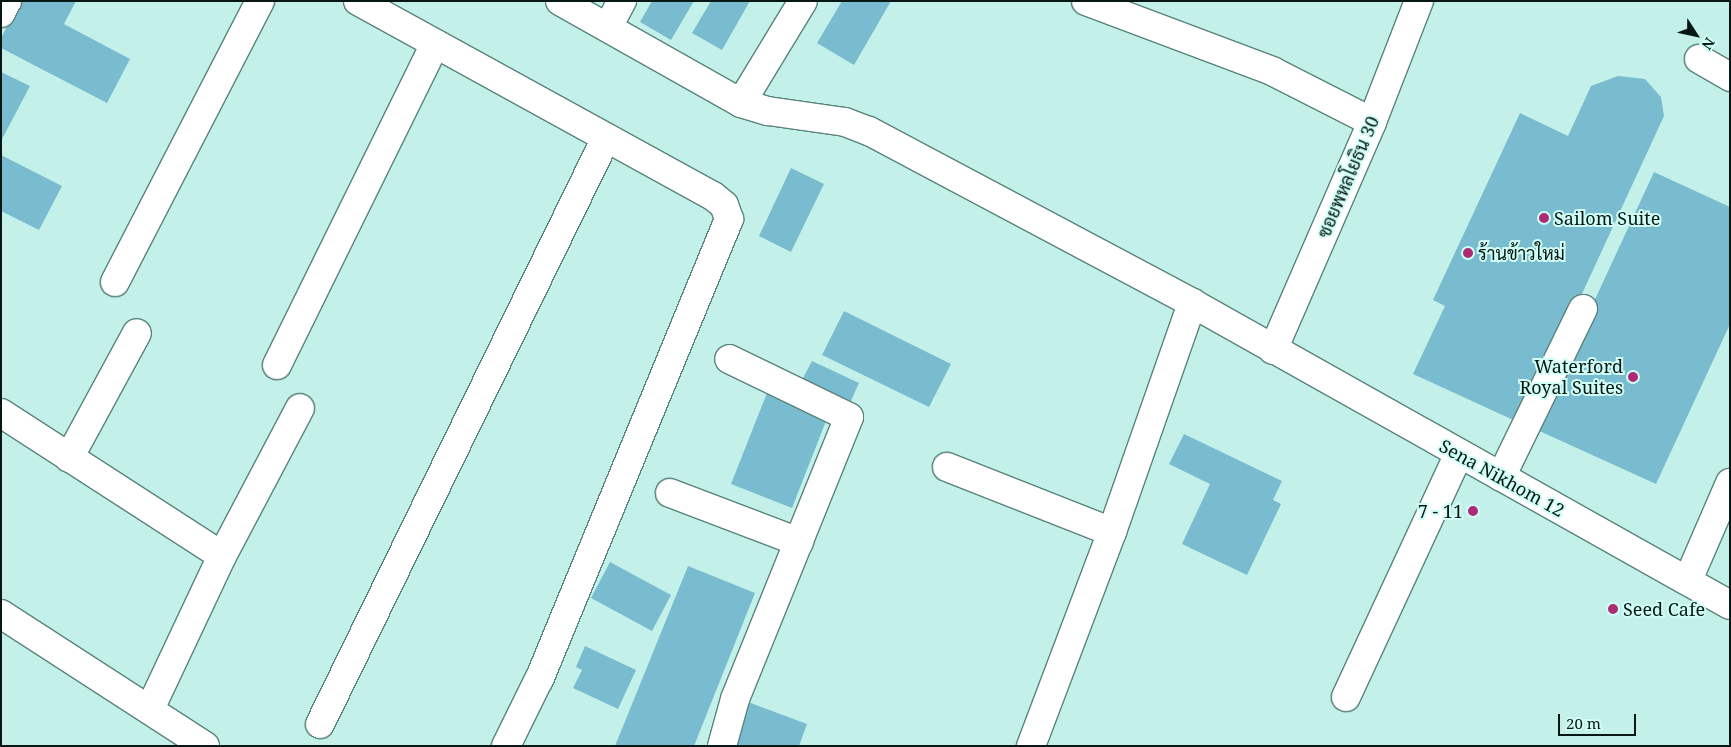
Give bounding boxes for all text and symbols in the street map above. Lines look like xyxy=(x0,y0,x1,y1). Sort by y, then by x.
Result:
north arrow xyxy=(1671,10,1721,60)
text: N xyxy=(1698,34,1720,54)
street label: ซอยพหลโยธิน 30 xyxy=(1313,113,1383,241)
place label: Sailom Suite xyxy=(1554,207,1660,229)
marker: Sailom Suite xyxy=(1538,212,1550,224)
place label: ร้านข้าวใหม่ xyxy=(1478,242,1565,264)
marker: ร้านข้าวใหม่ xyxy=(1462,247,1474,259)
place label: Waterford Royal Suites xyxy=(1520,356,1623,398)
marker: Waterford Royal Suites xyxy=(1627,371,1639,383)
street label: Sena Nikhom 12 xyxy=(1436,435,1568,521)
place label: 7 - 11 xyxy=(1418,500,1463,522)
marker: 7 - 11 xyxy=(1467,505,1479,517)
place label: Seed Cafe xyxy=(1623,598,1705,620)
marker: Seed Cafe xyxy=(1607,603,1619,615)
scale bar xyxy=(1561,704,1638,736)
text: 20 m xyxy=(1566,713,1601,733)

